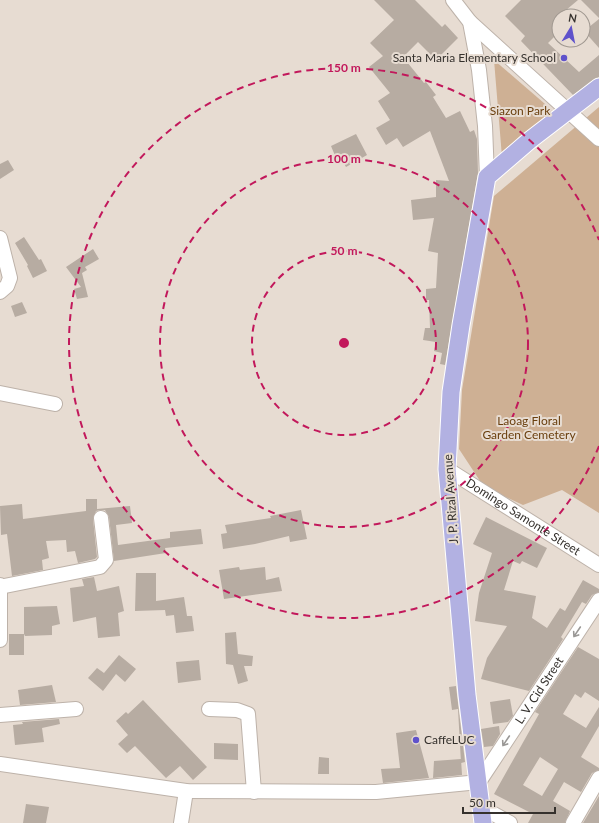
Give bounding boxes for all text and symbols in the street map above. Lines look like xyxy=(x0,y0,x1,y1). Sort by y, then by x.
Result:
north arrow xyxy=(551,8,591,48)
text: N xyxy=(568,11,578,25)
place label: Santa Maria Elementary School xyxy=(393,50,556,65)
marker: Santa Maria Elementary School xyxy=(559,53,569,63)
text: 150 m xyxy=(327,60,361,75)
park label: Siazon Park xyxy=(490,103,551,118)
text: 100 m xyxy=(327,151,361,166)
text: 50 m xyxy=(331,243,357,258)
centre of rings xyxy=(337,336,351,350)
park label: Laoag Floral Garden Cemetery xyxy=(482,413,576,442)
street label: J. P. Rizal Avenue xyxy=(440,454,461,544)
street label: Domingo Samonte Street xyxy=(463,475,584,559)
one-way arrow xyxy=(573,626,581,638)
street label: L. V. Cid Street xyxy=(511,653,567,727)
place label: CaffeLUC xyxy=(424,732,475,747)
marker: CaffeLUC xyxy=(411,735,421,745)
one-way arrow xyxy=(502,735,510,746)
scale bar xyxy=(463,789,555,815)
text: 50 m xyxy=(469,795,496,810)

